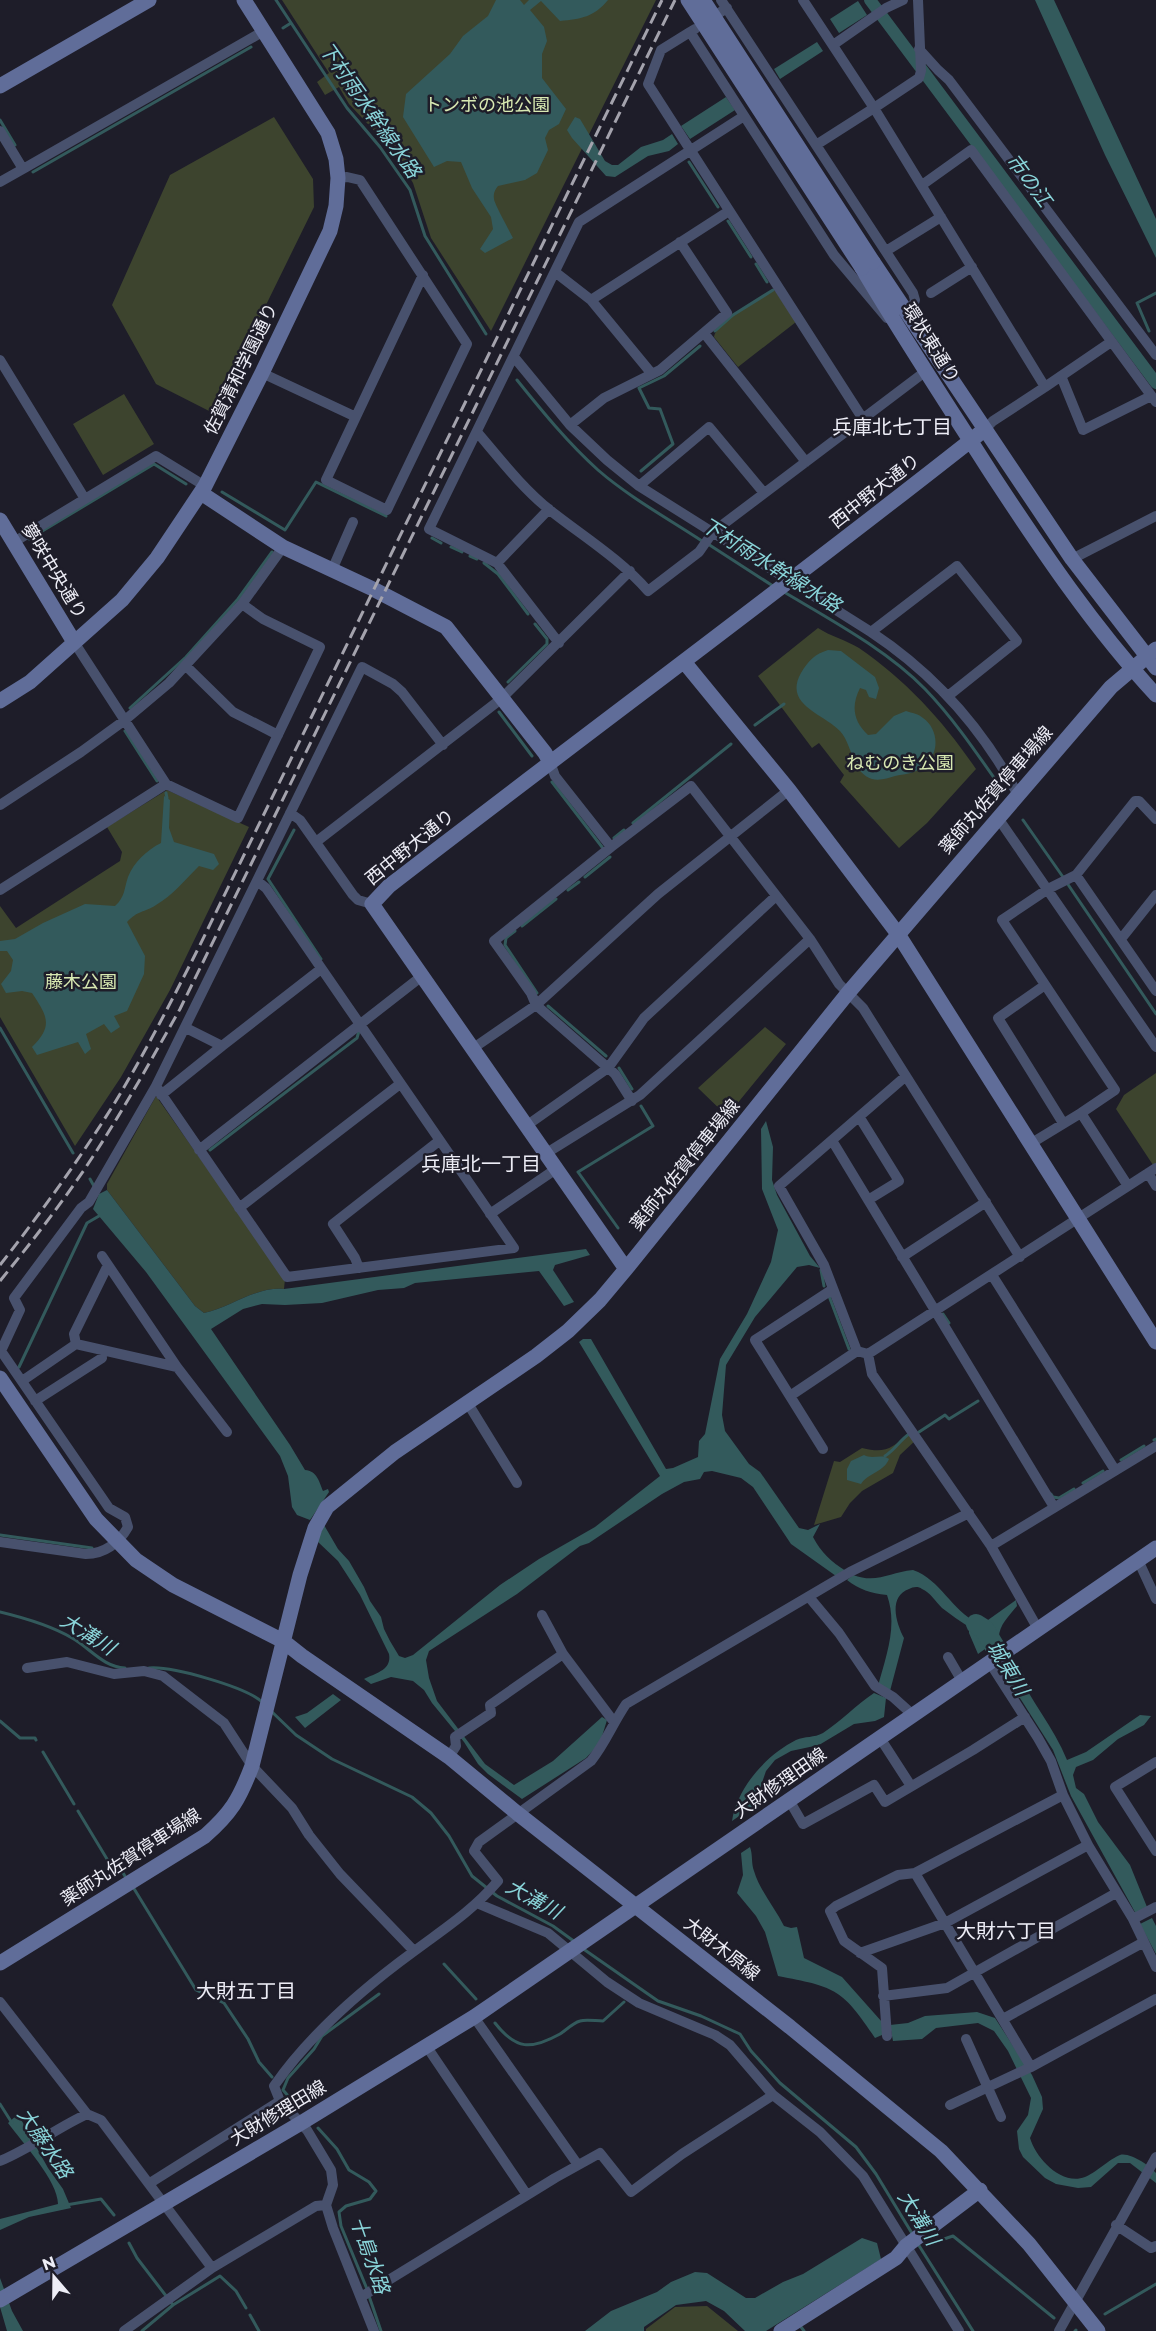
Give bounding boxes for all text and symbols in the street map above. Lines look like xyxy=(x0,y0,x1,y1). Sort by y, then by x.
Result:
water label: 下村雨水幹線水路 xyxy=(314,38,427,184)
park label: トンボの池公園 xyxy=(424,94,550,116)
water label: 市の江 xyxy=(1001,149,1058,213)
street label: 佐賀清和学園通り xyxy=(200,299,282,439)
street label: 環状東通り xyxy=(898,299,964,387)
district label: 兵庫北七丁目 xyxy=(832,415,952,439)
street label: 西中野大通り xyxy=(826,449,924,533)
water label: 下村雨水幹線水路 xyxy=(697,512,847,619)
street label: 夢咲中央通り xyxy=(17,519,91,623)
street label: 薬師丸佐賀停車場線 xyxy=(935,722,1057,858)
park label: ねむのき公園 xyxy=(846,752,954,774)
street label: 西中野大通り xyxy=(361,804,459,890)
park label: 藤木公園 xyxy=(45,971,117,993)
street label: 薬師丸佐賀停車場線 xyxy=(625,1095,745,1235)
district label: 兵庫北一丁目 xyxy=(421,1152,541,1176)
water label: 大溝川 xyxy=(56,1608,121,1661)
water label: 城東川 xyxy=(982,1636,1035,1701)
street label: 大財修理田線 xyxy=(729,1743,831,1823)
street label: 薬師丸佐賀停車場線 xyxy=(57,1804,205,1910)
water label: 大溝川 xyxy=(502,1874,568,1925)
street label: 大財木原線 xyxy=(680,1913,764,1985)
district label: 大財六丁目 xyxy=(956,1919,1056,1943)
district label: 大財五丁目 xyxy=(196,1979,296,2003)
street label: 大財修理田線 xyxy=(226,2076,330,2150)
water label: 大藤水路 xyxy=(13,2103,78,2185)
water label: 大溝川 xyxy=(893,2186,946,2251)
water label: 十島水路 xyxy=(346,2213,395,2299)
north arrow xyxy=(24,2247,84,2307)
text: N xyxy=(40,2252,58,2275)

